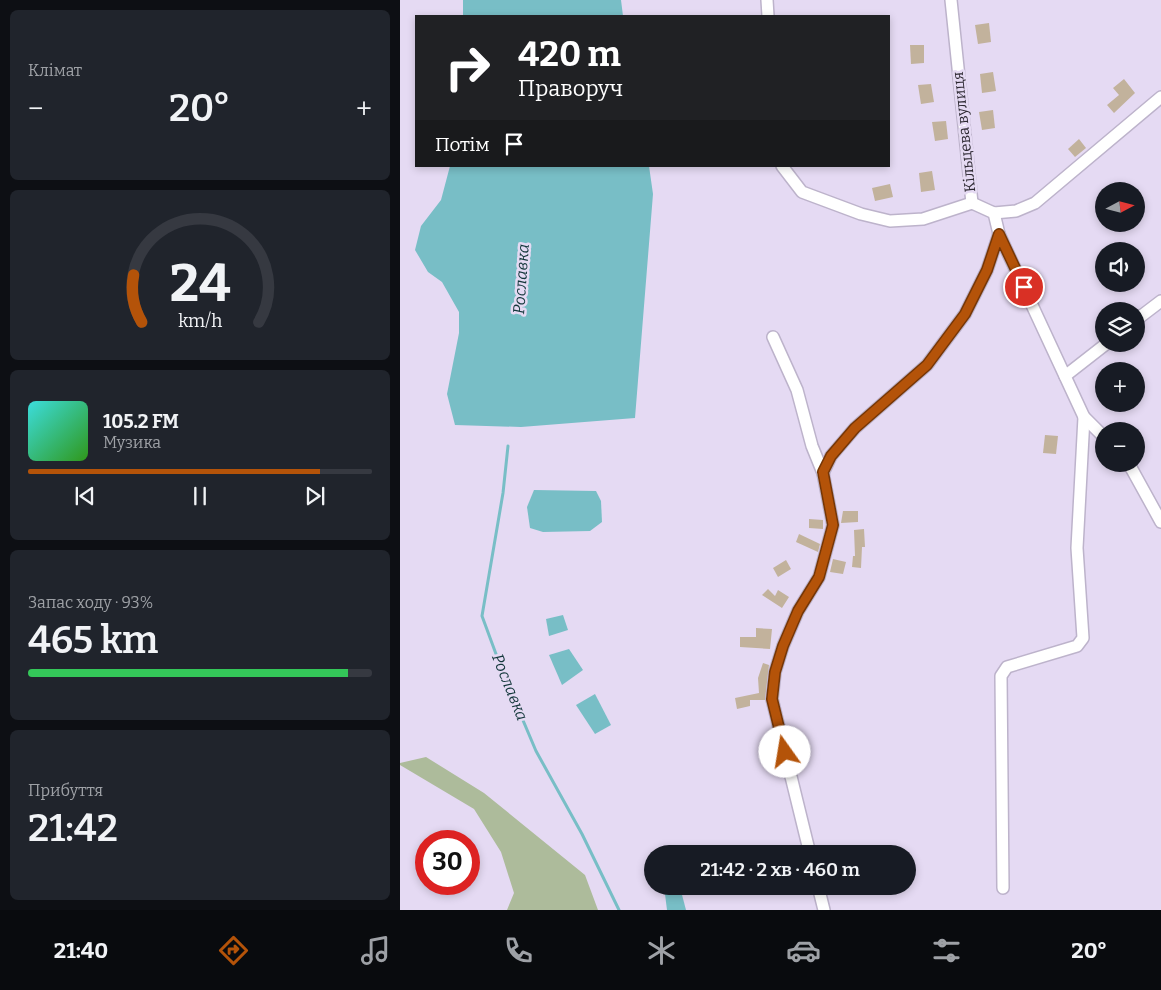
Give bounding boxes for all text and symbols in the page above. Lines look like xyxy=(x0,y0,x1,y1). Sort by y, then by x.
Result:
text: 420 m xyxy=(518,33,621,75)
icon: right xyxy=(435,35,500,100)
text: Клімат xyxy=(28,61,82,80)
street label: Кільцева вулиця xyxy=(949,71,979,193)
text: Праворуч xyxy=(518,75,623,102)
text: 20° xyxy=(169,85,231,131)
text: − xyxy=(28,92,43,125)
text: + xyxy=(356,92,372,125)
icon: arrive xyxy=(500,130,528,158)
text: Потім xyxy=(435,133,490,156)
north arrow xyxy=(1095,182,1145,232)
map controls xyxy=(1095,182,1145,472)
button: sound xyxy=(1095,242,1145,292)
water label: Рославка xyxy=(509,243,533,315)
text: 24 xyxy=(170,252,231,315)
pin xyxy=(1003,266,1045,308)
icon: arrive xyxy=(1010,273,1038,301)
button: layers xyxy=(1095,302,1145,352)
text: km/h xyxy=(178,310,222,332)
button: + xyxy=(1095,362,1145,412)
text: 105.2 FM xyxy=(103,410,179,433)
button: − xyxy=(1095,422,1145,472)
text: Музика xyxy=(103,433,161,452)
icon: previous xyxy=(71,482,99,510)
icon: pause xyxy=(186,482,214,510)
icon: next xyxy=(301,482,329,510)
text: Запас ходу · 93% xyxy=(28,593,153,612)
text: 465 km xyxy=(28,617,158,663)
water label: Рославка xyxy=(488,651,532,723)
position arrow xyxy=(758,725,810,777)
text: Прибуття xyxy=(28,781,103,800)
text: 21:42 xyxy=(28,805,118,851)
speed limit sign: 30 xyxy=(415,830,480,895)
text: 21:42 · 2 хв · 460 m xyxy=(700,858,860,881)
icon: directions xyxy=(216,933,251,968)
icon: music xyxy=(358,933,393,968)
icon: phone xyxy=(501,933,536,968)
icon: climate xyxy=(644,933,679,968)
icon: car xyxy=(786,933,821,968)
icon: filters xyxy=(929,933,964,968)
text: 21:40 xyxy=(54,937,108,964)
text: 20° xyxy=(1071,937,1107,964)

